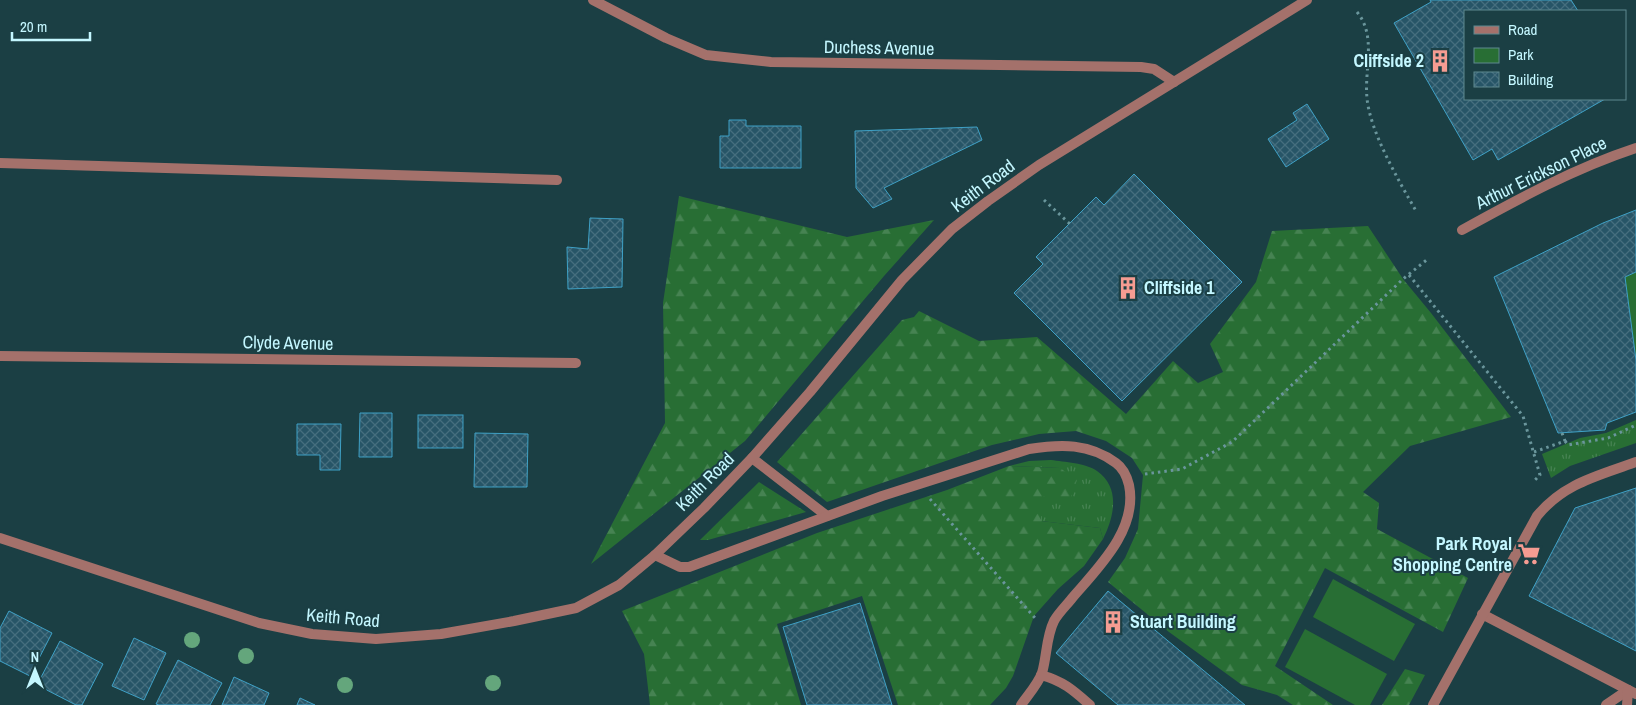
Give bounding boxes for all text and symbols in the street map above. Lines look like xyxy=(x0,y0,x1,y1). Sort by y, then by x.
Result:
scale bar xyxy=(12,10,90,42)
legend xyxy=(1464,10,1626,100)
text: 20 m xyxy=(20,16,47,37)
text: Road xyxy=(1508,19,1537,40)
street label: Duchess Avenue xyxy=(824,34,934,61)
text: Park xyxy=(1508,44,1534,65)
place label: Cliffside 2 xyxy=(1353,48,1424,73)
building icon: Cliffside 2 xyxy=(1427,48,1453,74)
text: Building xyxy=(1508,69,1553,90)
street label: Arthur Erickson Place xyxy=(1470,130,1610,216)
street label: Keith Road xyxy=(946,153,1020,218)
building icon: Cliffside 1 xyxy=(1115,275,1141,301)
place label: Cliffside 1 xyxy=(1144,275,1215,300)
street label: Clyde Avenue xyxy=(242,329,334,356)
street label: Keith Road xyxy=(670,447,740,517)
place label: Park Royal Shopping Centre xyxy=(1393,531,1512,577)
supermarket icon: Park Royal Shopping Centre xyxy=(1516,541,1542,567)
street label: Keith Road xyxy=(305,602,381,633)
building icon: Stuart Building xyxy=(1100,609,1126,635)
place label: Stuart Building xyxy=(1130,609,1236,634)
north arrow xyxy=(10,645,60,695)
text: N xyxy=(31,648,39,666)

